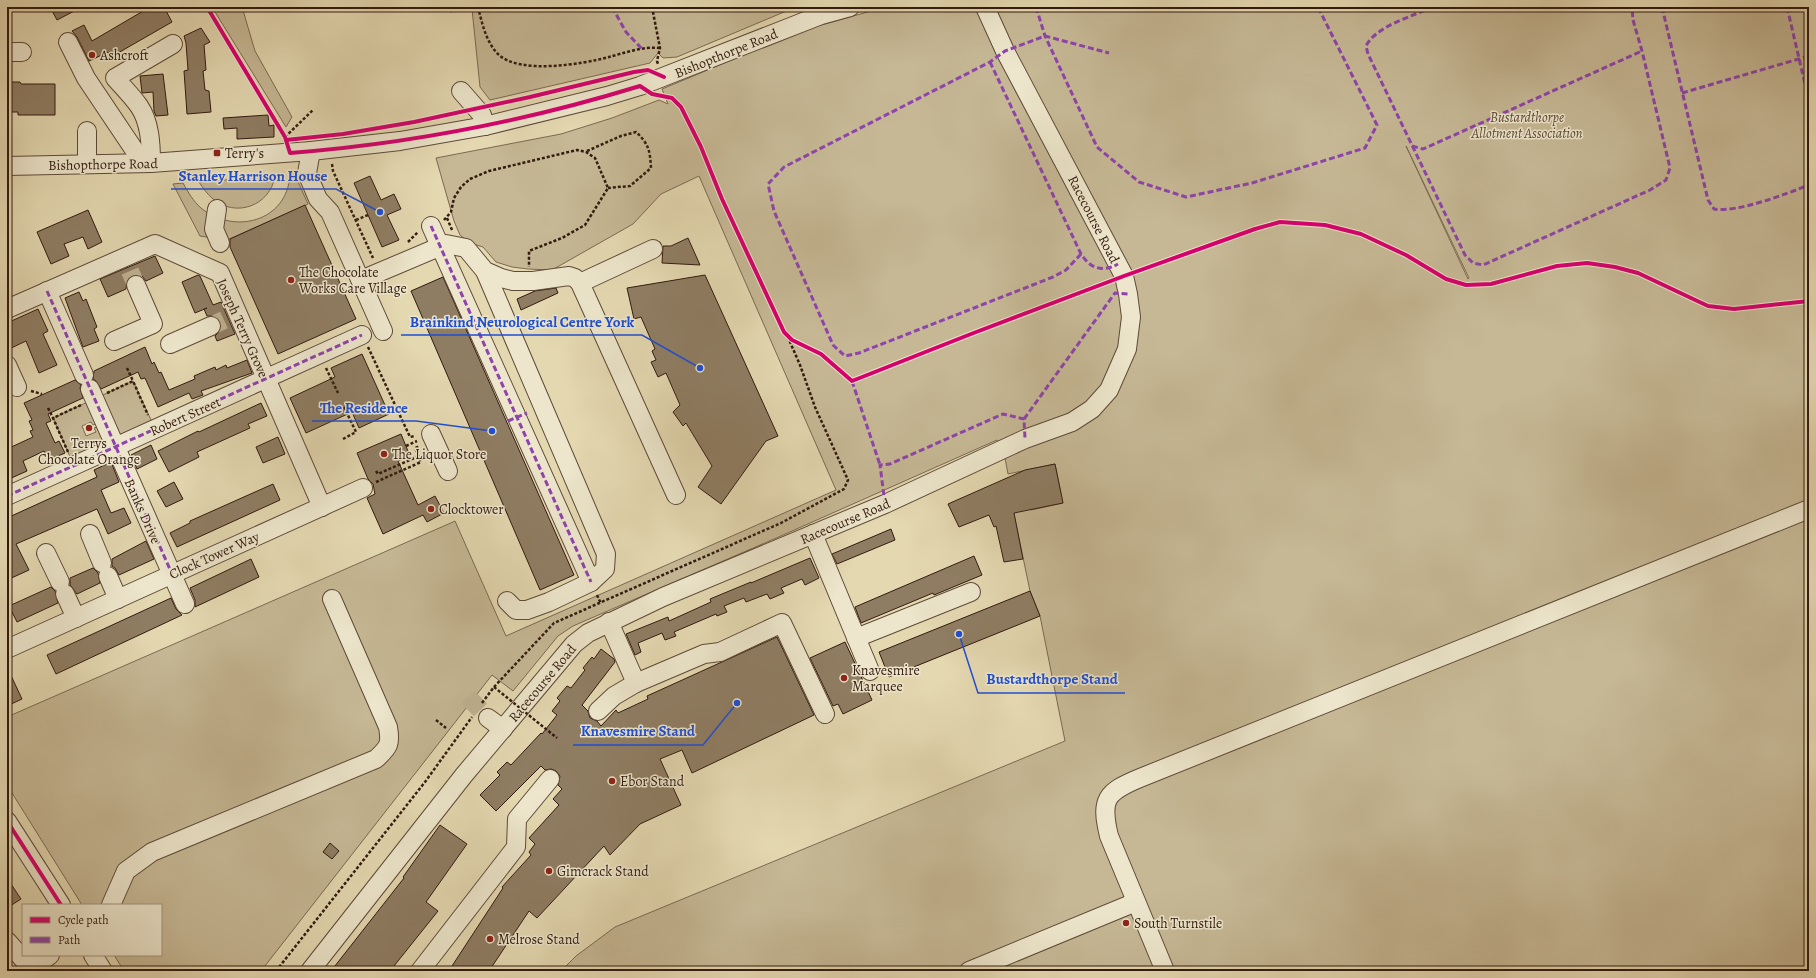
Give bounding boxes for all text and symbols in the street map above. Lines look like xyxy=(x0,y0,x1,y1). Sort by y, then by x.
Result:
street label: Bishopthorpe Road xyxy=(672,24,781,83)
place label: Ashcroft xyxy=(99,46,149,65)
marker: Ashcroft xyxy=(87,50,97,60)
park label: Bustardthorpe Allotment Association xyxy=(1470,108,1583,143)
place label: Terry's xyxy=(225,144,264,163)
marker: Terry's xyxy=(212,148,222,158)
street label: Bishopthorpe Road xyxy=(48,154,158,175)
callout: Stanley Harrison House xyxy=(171,162,336,189)
text: Stanley Harrison House xyxy=(179,166,328,186)
street label: Racecourse Road xyxy=(1063,172,1124,267)
place label: The Chocolate Works Care Village xyxy=(298,263,407,298)
marker: The Chocolate Works Care Village xyxy=(286,275,296,285)
street label: Joseph Terry Grove xyxy=(212,276,273,381)
callout: Brainkind Neurological Centre York xyxy=(401,308,642,335)
text: Brainkind Neurological Centre York xyxy=(410,312,634,332)
street label: Robert Street xyxy=(147,392,224,441)
callout: The Residence xyxy=(312,394,416,421)
text: The Residence xyxy=(320,398,408,418)
marker: Terrys Chocolate Orange xyxy=(84,423,94,433)
place label: Terrys Chocolate Orange xyxy=(38,434,140,469)
place label: The Liquor Store xyxy=(392,445,486,464)
marker: The Liquor Store xyxy=(379,449,389,459)
street label: Banks Drive xyxy=(120,476,165,547)
street label: Racecourse Road xyxy=(797,494,894,549)
place label: Clocktower xyxy=(439,500,504,519)
marker: Clocktower xyxy=(426,504,436,514)
street label: Clock Tower Way xyxy=(166,527,263,584)
street label: Racecourse Road xyxy=(504,640,581,726)
place label: Knavesmire Marquee xyxy=(852,661,920,696)
callout: Bustardthorpe Stand xyxy=(978,666,1125,693)
text: Bustardthorpe Stand xyxy=(986,669,1119,689)
marker: Knavesmire Marquee xyxy=(839,673,849,683)
callout: Knavesmire Stand xyxy=(573,718,703,745)
text: Knavesmire Stand xyxy=(581,721,696,741)
place label: Ebor Stand xyxy=(620,772,685,791)
marker: Ebor Stand xyxy=(607,776,617,786)
place label: Gimcrack Stand xyxy=(557,862,649,881)
marker: Gimcrack Stand xyxy=(544,866,554,876)
legend xyxy=(22,904,162,956)
text: Cycle path xyxy=(58,912,109,928)
place label: South Turnstile xyxy=(1134,914,1222,933)
marker: South Turnstile xyxy=(1121,918,1131,928)
place label: Melrose Stand xyxy=(498,930,580,949)
text: Path xyxy=(58,932,81,948)
marker: Melrose Stand xyxy=(485,934,495,944)

